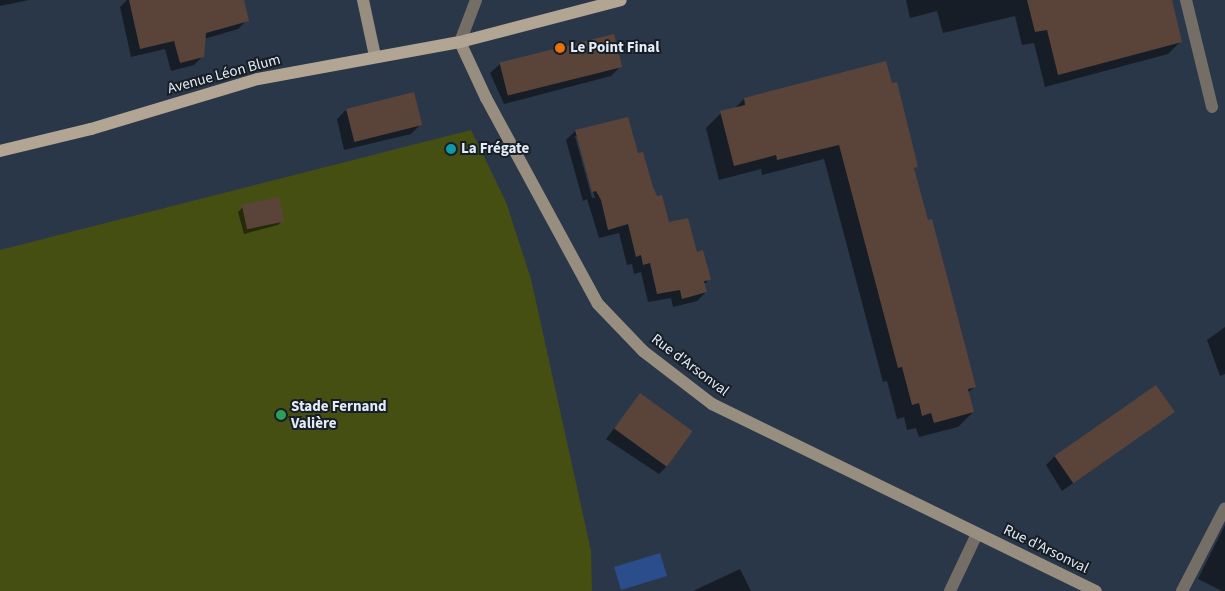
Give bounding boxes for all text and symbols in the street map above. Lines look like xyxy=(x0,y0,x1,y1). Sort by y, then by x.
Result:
place label: Le Point Final xyxy=(570,39,660,57)
marker: Le Point Final xyxy=(554,42,566,54)
street label: Avenue Léon Blum xyxy=(165,50,283,98)
place label: La Frégate xyxy=(461,140,529,158)
marker: La Frégate xyxy=(445,143,457,155)
street label: Rue d'Arsonval xyxy=(648,330,732,400)
place label: Stade Fernand Valière xyxy=(291,397,387,432)
marker: Stade Fernand Valière xyxy=(275,409,287,421)
street label: Rue d'Arsonval xyxy=(1001,521,1091,577)

